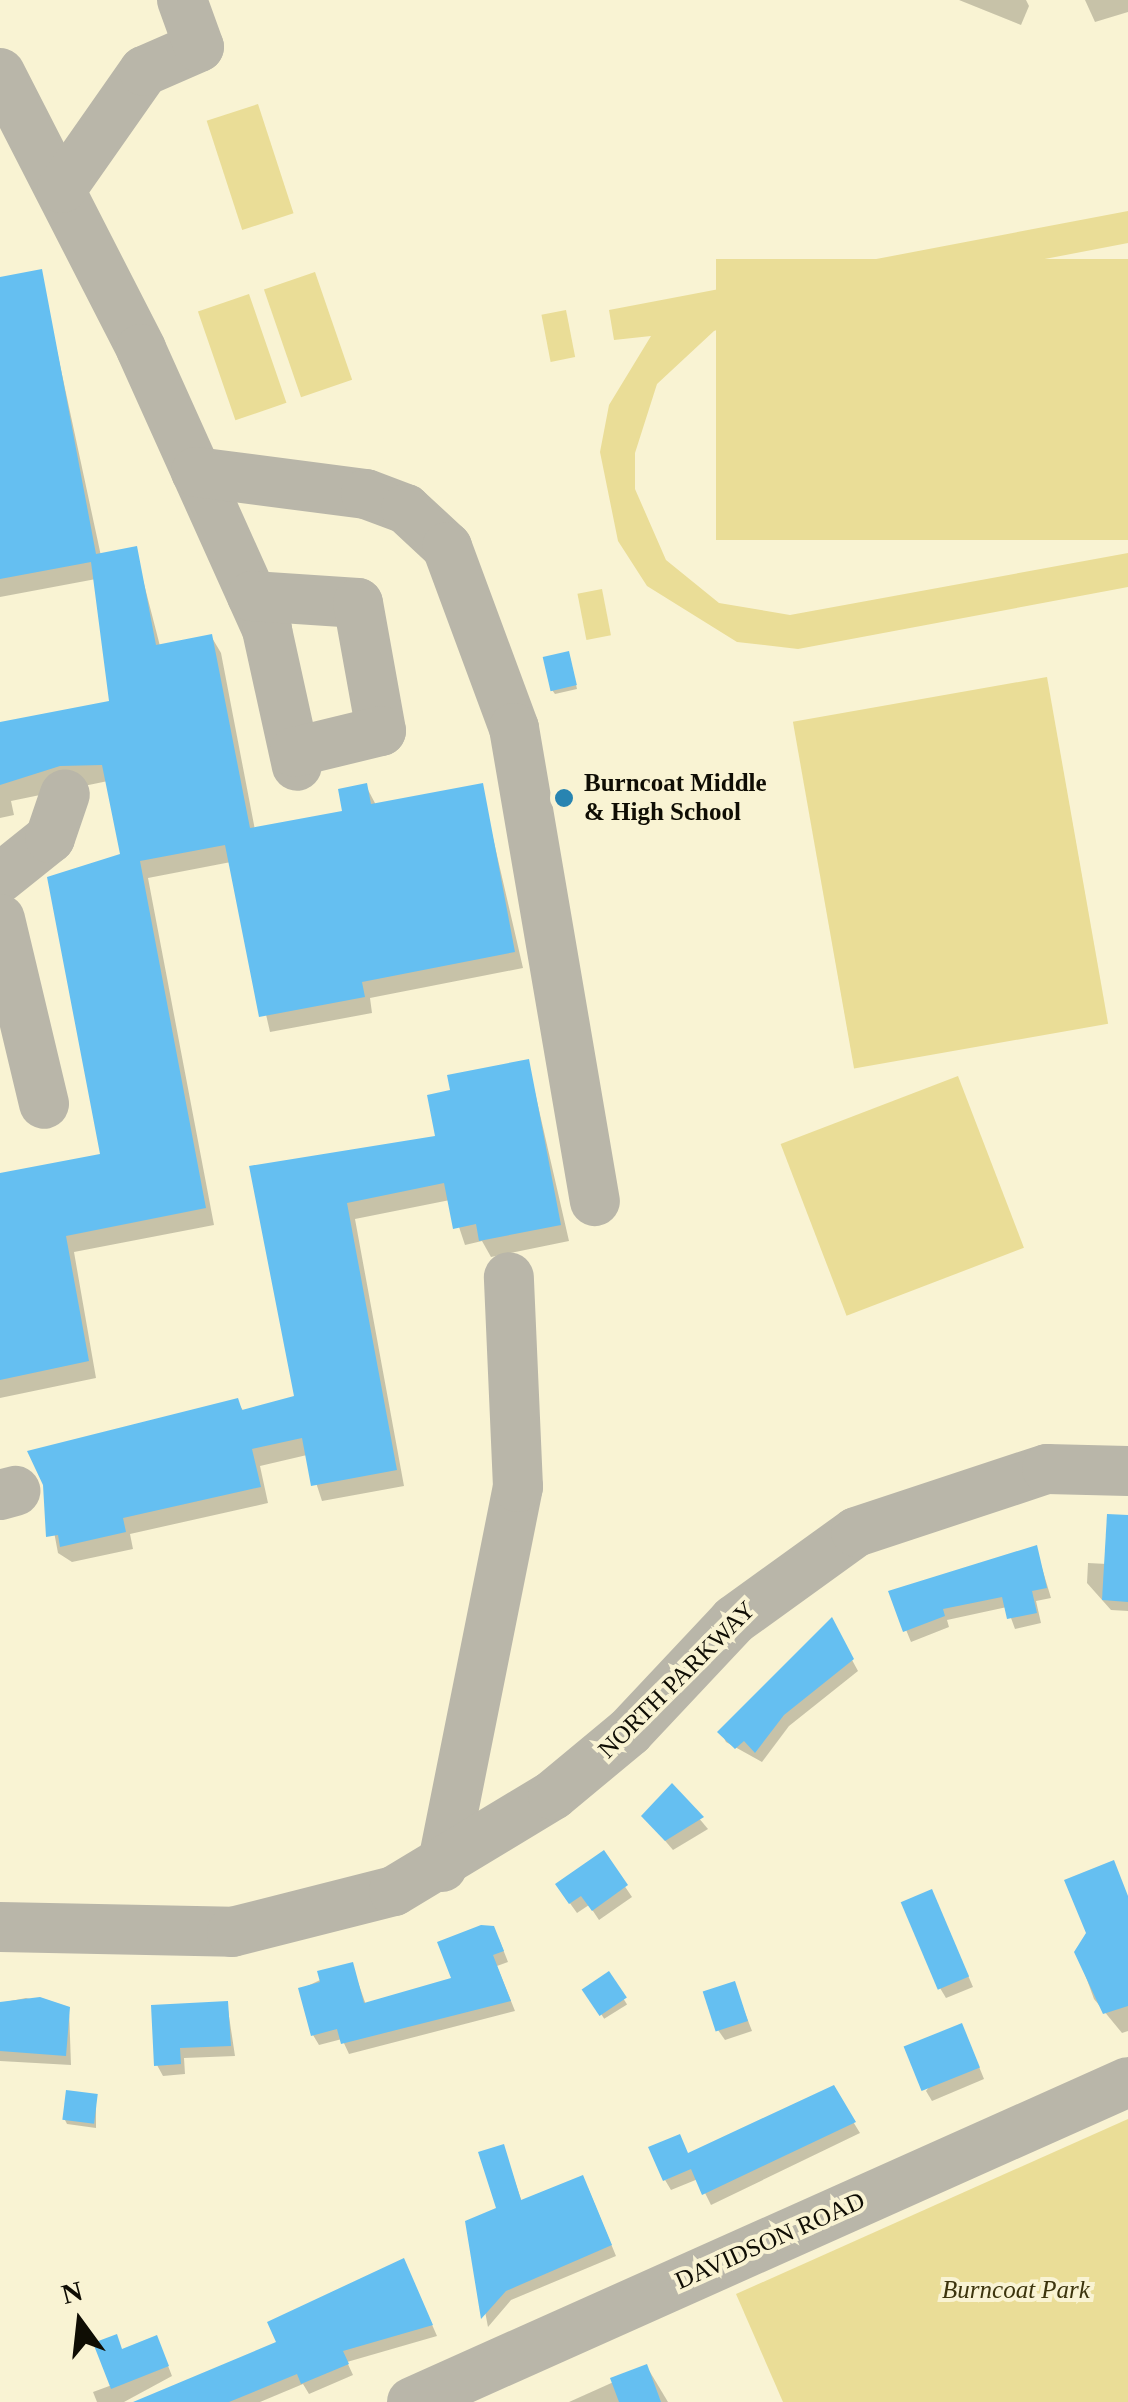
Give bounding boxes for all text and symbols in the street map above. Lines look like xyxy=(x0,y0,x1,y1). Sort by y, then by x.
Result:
place label: Burncoat Middle & High School xyxy=(584,769,767,828)
marker: Burncoat Middle & High School xyxy=(553,787,575,809)
street label: NORTH PARKWAY xyxy=(592,1595,762,1765)
street label: DAVIDSON ROAD xyxy=(671,2186,869,2296)
north arrow xyxy=(30,2272,130,2372)
text: N xyxy=(58,2275,86,2310)
park label: Burncoat Park xyxy=(942,2275,1090,2305)

